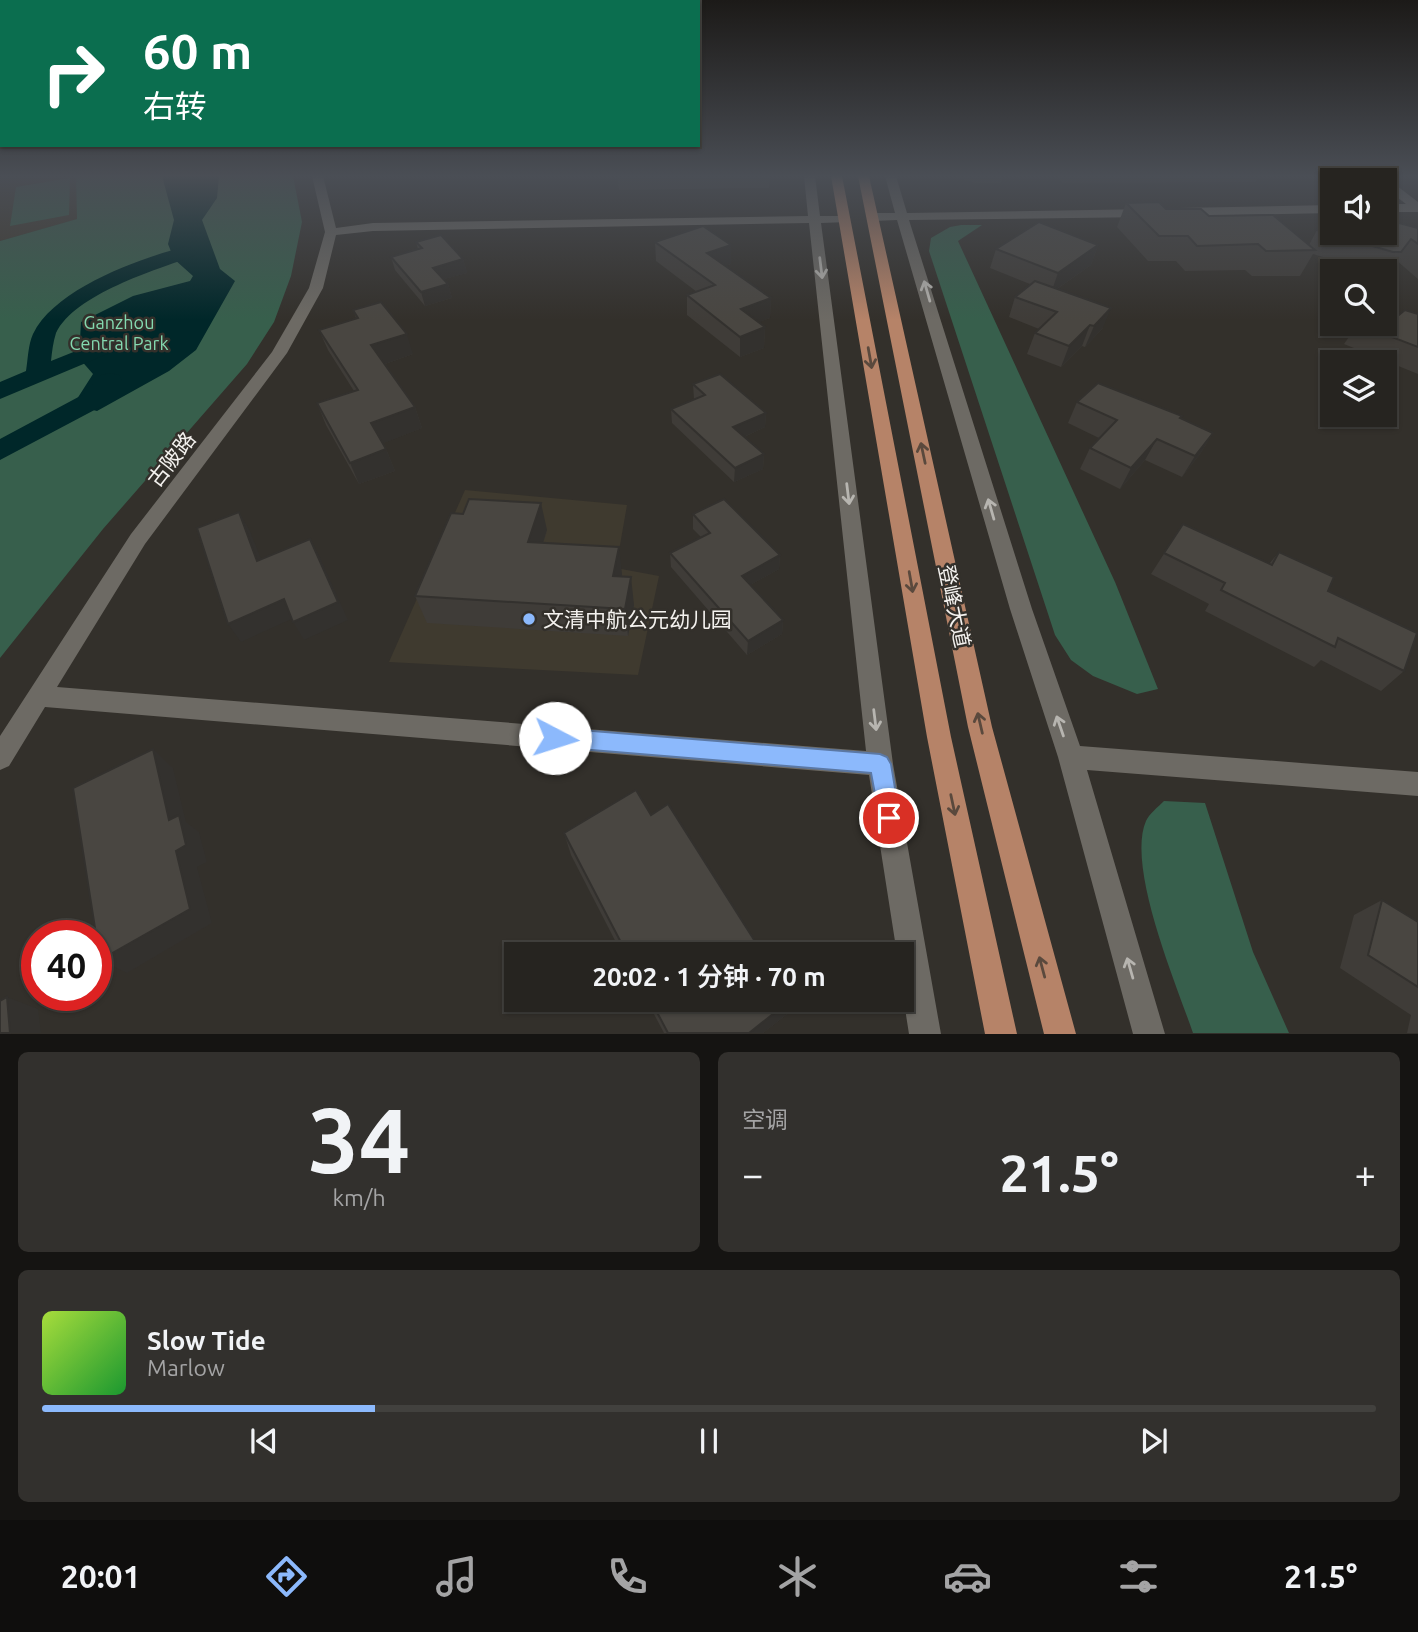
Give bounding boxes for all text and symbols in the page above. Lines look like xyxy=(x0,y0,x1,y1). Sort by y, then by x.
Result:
text: 60 m xyxy=(143,23,252,78)
icon: right xyxy=(28,28,119,119)
text: 右转 xyxy=(143,88,207,124)
map controls xyxy=(1320,168,1397,427)
button: sound xyxy=(1320,168,1397,245)
one-way arrow xyxy=(815,256,828,279)
button: search xyxy=(1320,259,1397,336)
one-way arrow xyxy=(919,280,932,302)
park label: Ganzhou Central Park xyxy=(70,312,168,353)
one-way arrow xyxy=(864,346,877,369)
button: layers xyxy=(1320,350,1397,427)
street label: 古陂路 xyxy=(142,427,200,491)
one-way arrow xyxy=(915,442,929,465)
one-way arrow xyxy=(842,482,855,504)
one-way arrow xyxy=(984,498,997,520)
street label: 登峰大道 xyxy=(935,562,975,650)
one-way arrow xyxy=(905,570,918,593)
place label: 文清中航公元幼儿园 xyxy=(543,607,732,631)
marker: 文清中航公元幼儿园 xyxy=(521,611,537,627)
position arrow xyxy=(518,701,592,775)
one-way arrow xyxy=(868,708,881,730)
one-way arrow xyxy=(972,712,986,735)
one-way arrow xyxy=(1053,715,1065,737)
pin xyxy=(859,788,919,848)
one-way arrow xyxy=(947,793,961,816)
icon: arrive xyxy=(870,799,908,837)
speed limit sign: 40 xyxy=(21,920,112,1011)
one-way arrow xyxy=(1035,957,1048,979)
one-way arrow xyxy=(1123,957,1136,979)
text: 20:02 · 1 分钟 · 70 m xyxy=(592,962,826,991)
text: 34 xyxy=(308,1088,410,1190)
text: 空调 xyxy=(742,1107,788,1132)
text: 21.5° xyxy=(999,1144,1119,1202)
text: − xyxy=(742,1153,763,1195)
text: + xyxy=(1355,1153,1376,1195)
text: km/h xyxy=(332,1185,386,1210)
text: Slow Tide xyxy=(147,1326,266,1355)
text: Marlow xyxy=(147,1355,225,1380)
icon: previous xyxy=(245,1422,283,1460)
icon: pause xyxy=(690,1422,728,1460)
icon: next xyxy=(1135,1422,1173,1460)
icon: directions xyxy=(262,1552,311,1601)
icon: music xyxy=(432,1552,481,1601)
icon: phone xyxy=(603,1552,652,1601)
icon: climate xyxy=(773,1552,822,1601)
icon: car xyxy=(943,1552,992,1601)
icon: filters xyxy=(1114,1552,1163,1601)
text: 20:01 xyxy=(61,1558,141,1594)
text: 21.5° xyxy=(1284,1558,1357,1594)

